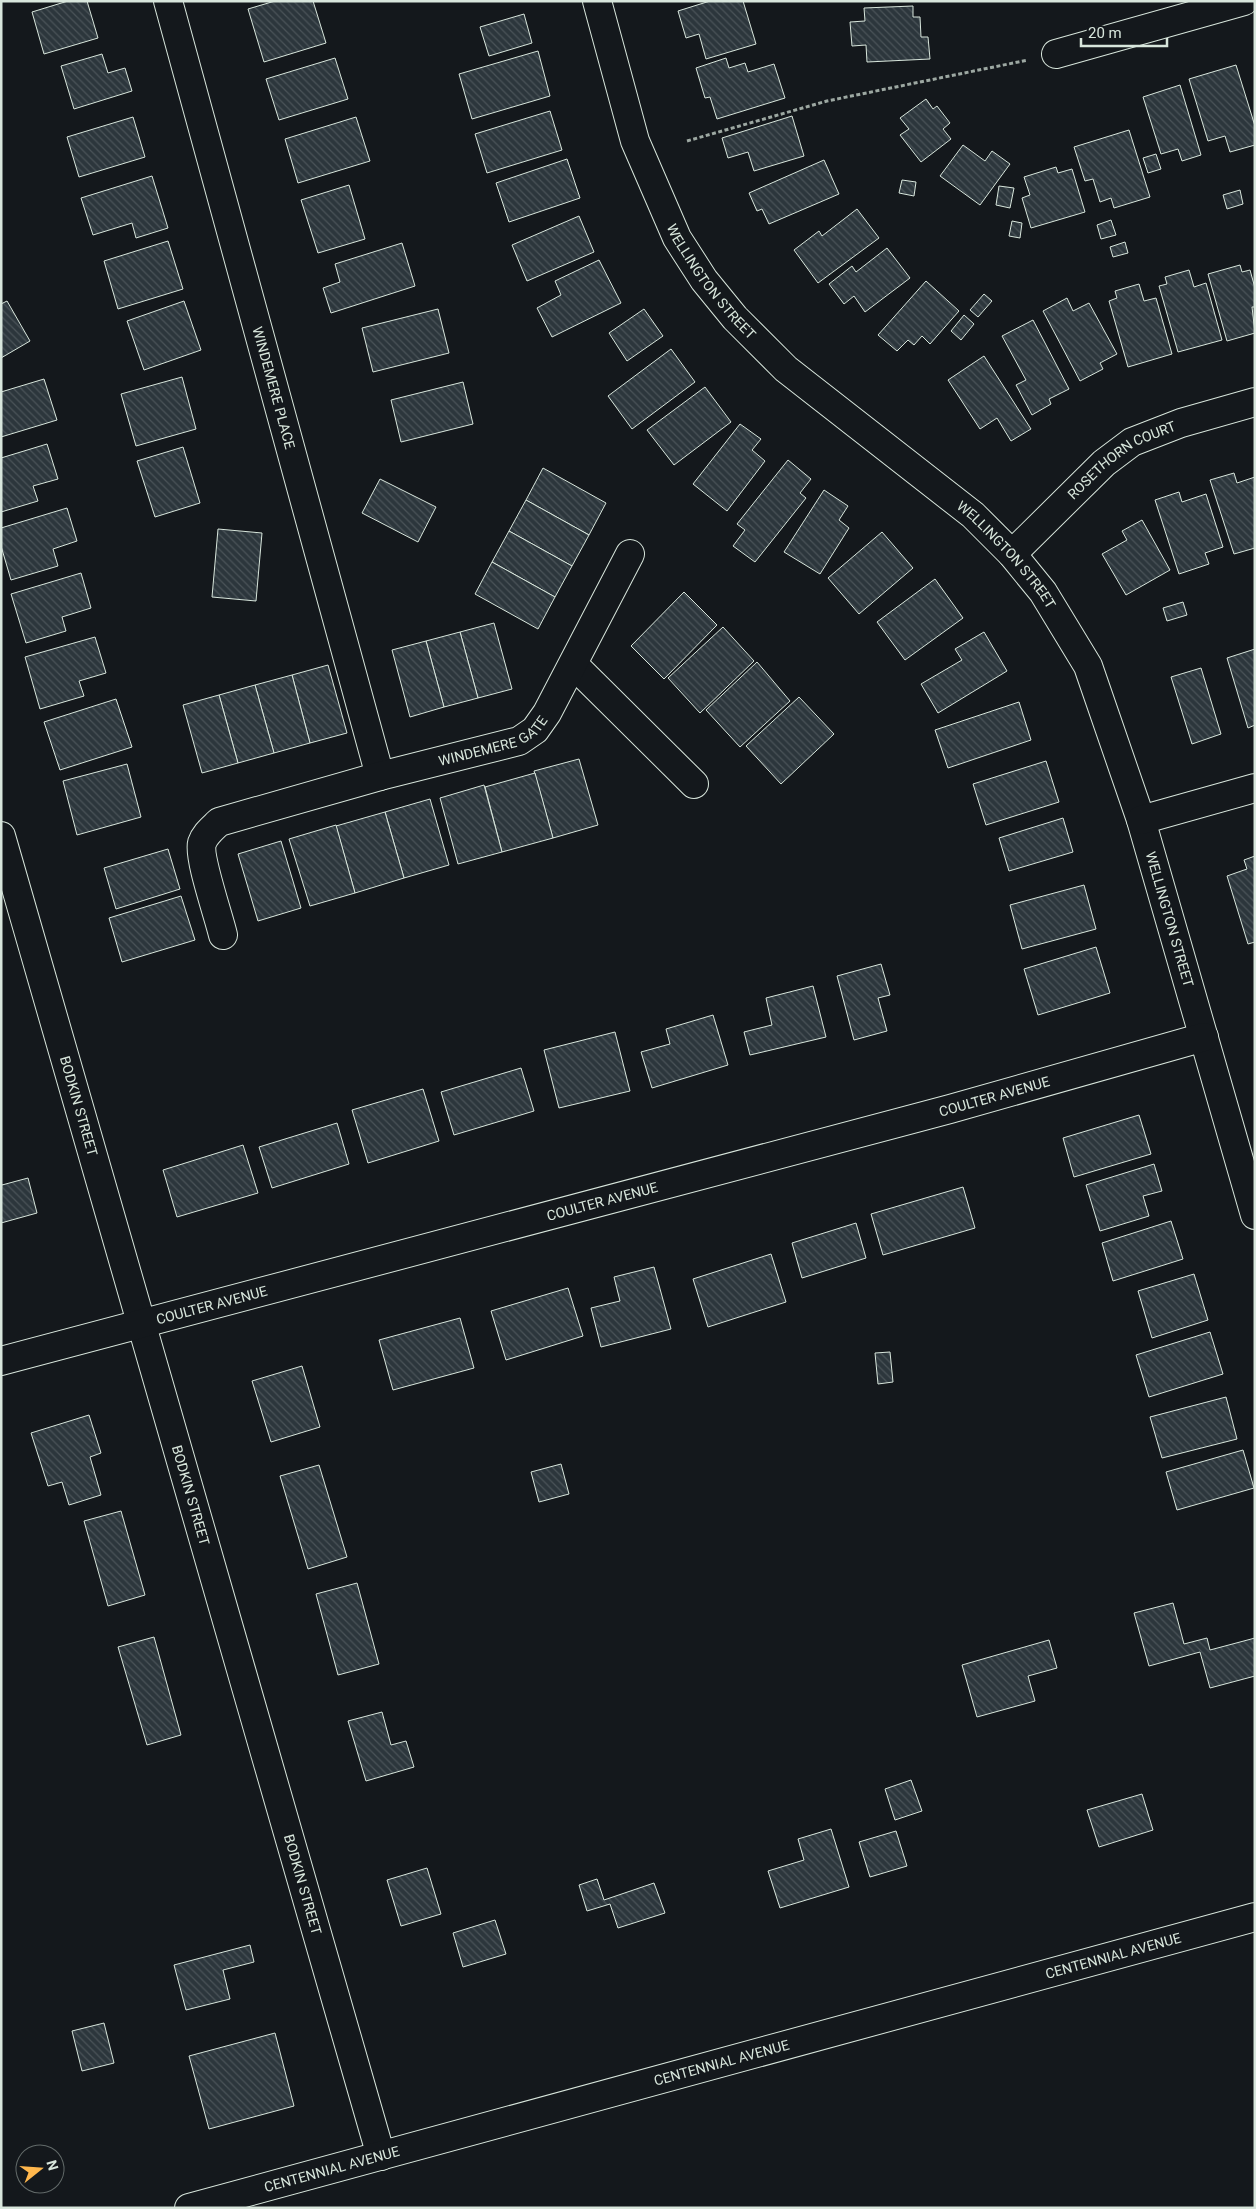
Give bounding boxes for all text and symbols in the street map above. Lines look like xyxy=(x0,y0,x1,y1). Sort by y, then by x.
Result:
scale bar xyxy=(1081,15,1167,47)
text: 20 m xyxy=(1088,24,1122,42)
street label: WELLINGTON STREET xyxy=(664,221,760,343)
street label: WINDEMERE PLACE xyxy=(249,325,298,451)
street label: ROSETHORN COURT xyxy=(1064,418,1179,502)
street label: WELLINGTON STREET xyxy=(954,498,1059,612)
street label: WINDEMERE GATE xyxy=(437,713,551,769)
street label: WELLINGTON STREET xyxy=(1143,850,1197,989)
street label: BODKIN STREET xyxy=(57,1054,101,1159)
street label: COULTER AVENUE xyxy=(937,1073,1052,1120)
street label: COULTER AVENUE xyxy=(545,1179,660,1224)
street label: COULTER AVENUE xyxy=(154,1283,269,1327)
street label: BODKIN STREET xyxy=(169,1443,213,1548)
street label: BODKIN STREET xyxy=(281,1833,325,1937)
street label: CENTENNIAL AVENUE xyxy=(1044,1930,1183,1982)
street label: CENTENNIAL AVENUE xyxy=(652,2036,791,2089)
street label: CENTENNIAL AVENUE xyxy=(262,2143,401,2195)
north arrow xyxy=(15,2144,65,2194)
text: N xyxy=(43,2158,62,2172)

